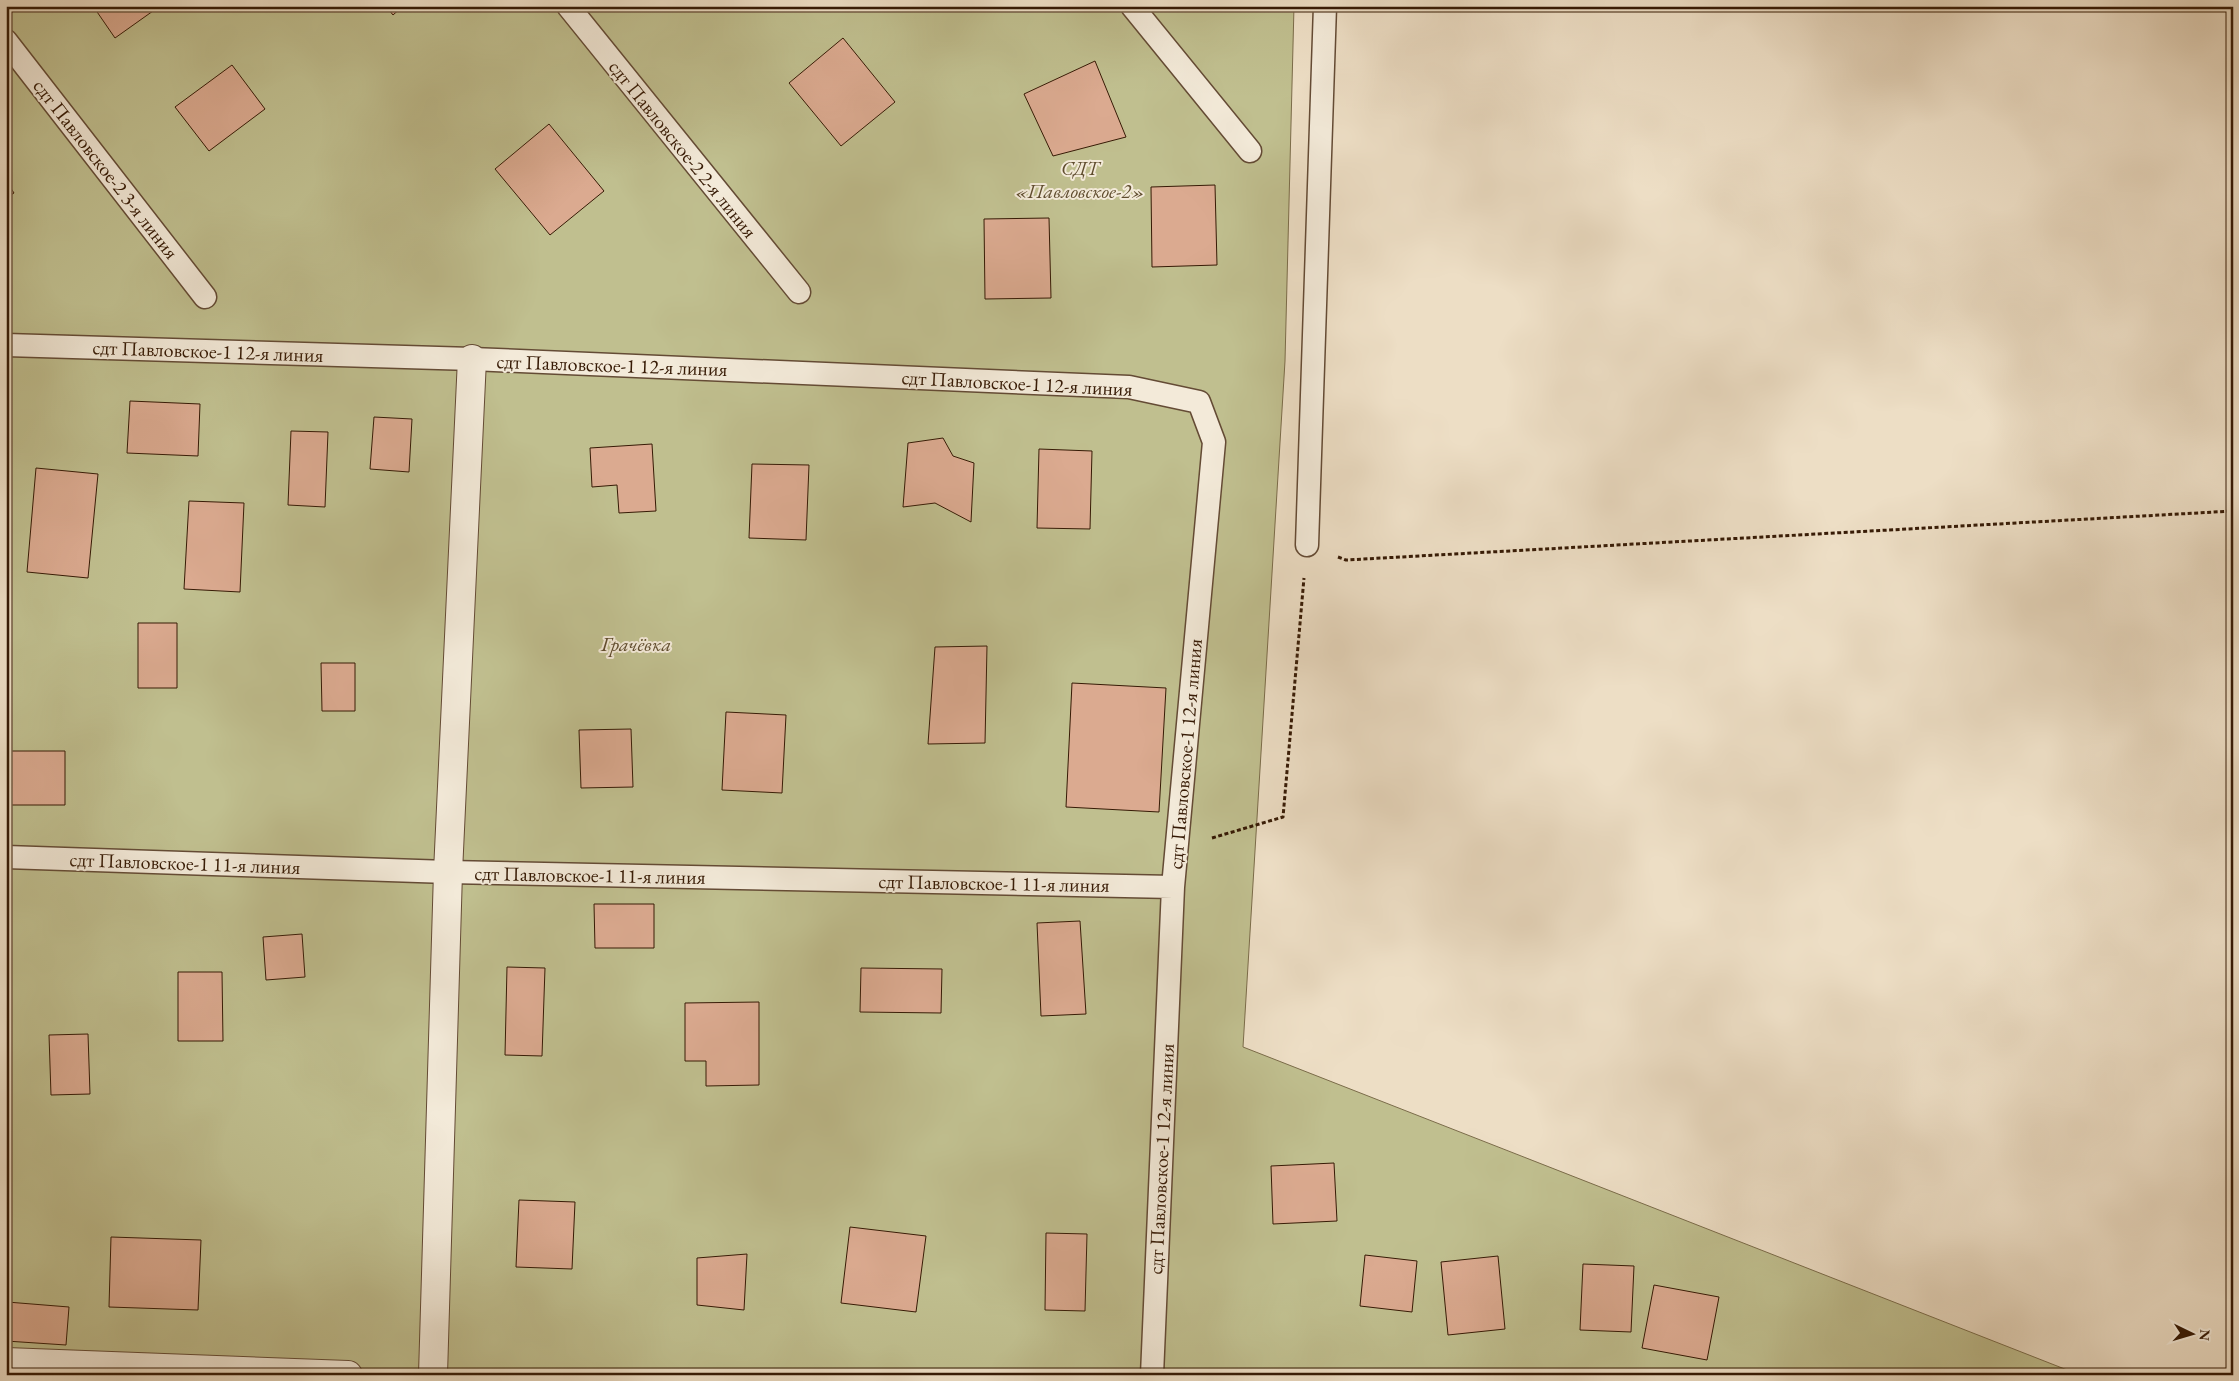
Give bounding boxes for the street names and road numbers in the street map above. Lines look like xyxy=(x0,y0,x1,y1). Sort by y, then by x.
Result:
street label: сдт Павловское-2 2-я линия xyxy=(603,55,763,243)
street label: сдт Павловское-2 3-я линия xyxy=(28,74,184,264)
street label: сдт Павловское-1 12-я линия xyxy=(92,334,324,368)
street label: сдт Павловское-1 12-я линия xyxy=(496,348,728,382)
street label: сдт Павловское-1 12-я линия xyxy=(901,364,1133,402)
street label: сдт Павловское-1 12-я линия xyxy=(1162,638,1208,870)
street label: сдт Павловское-1 11-я линия xyxy=(69,846,301,880)
street label: сдт Павловское-1 11-я линия xyxy=(474,860,706,890)
street label: сдт Павловское-1 11-я линия xyxy=(878,868,1110,898)
street label: сдт Павловское-1 12-я линия xyxy=(1142,1043,1180,1275)

